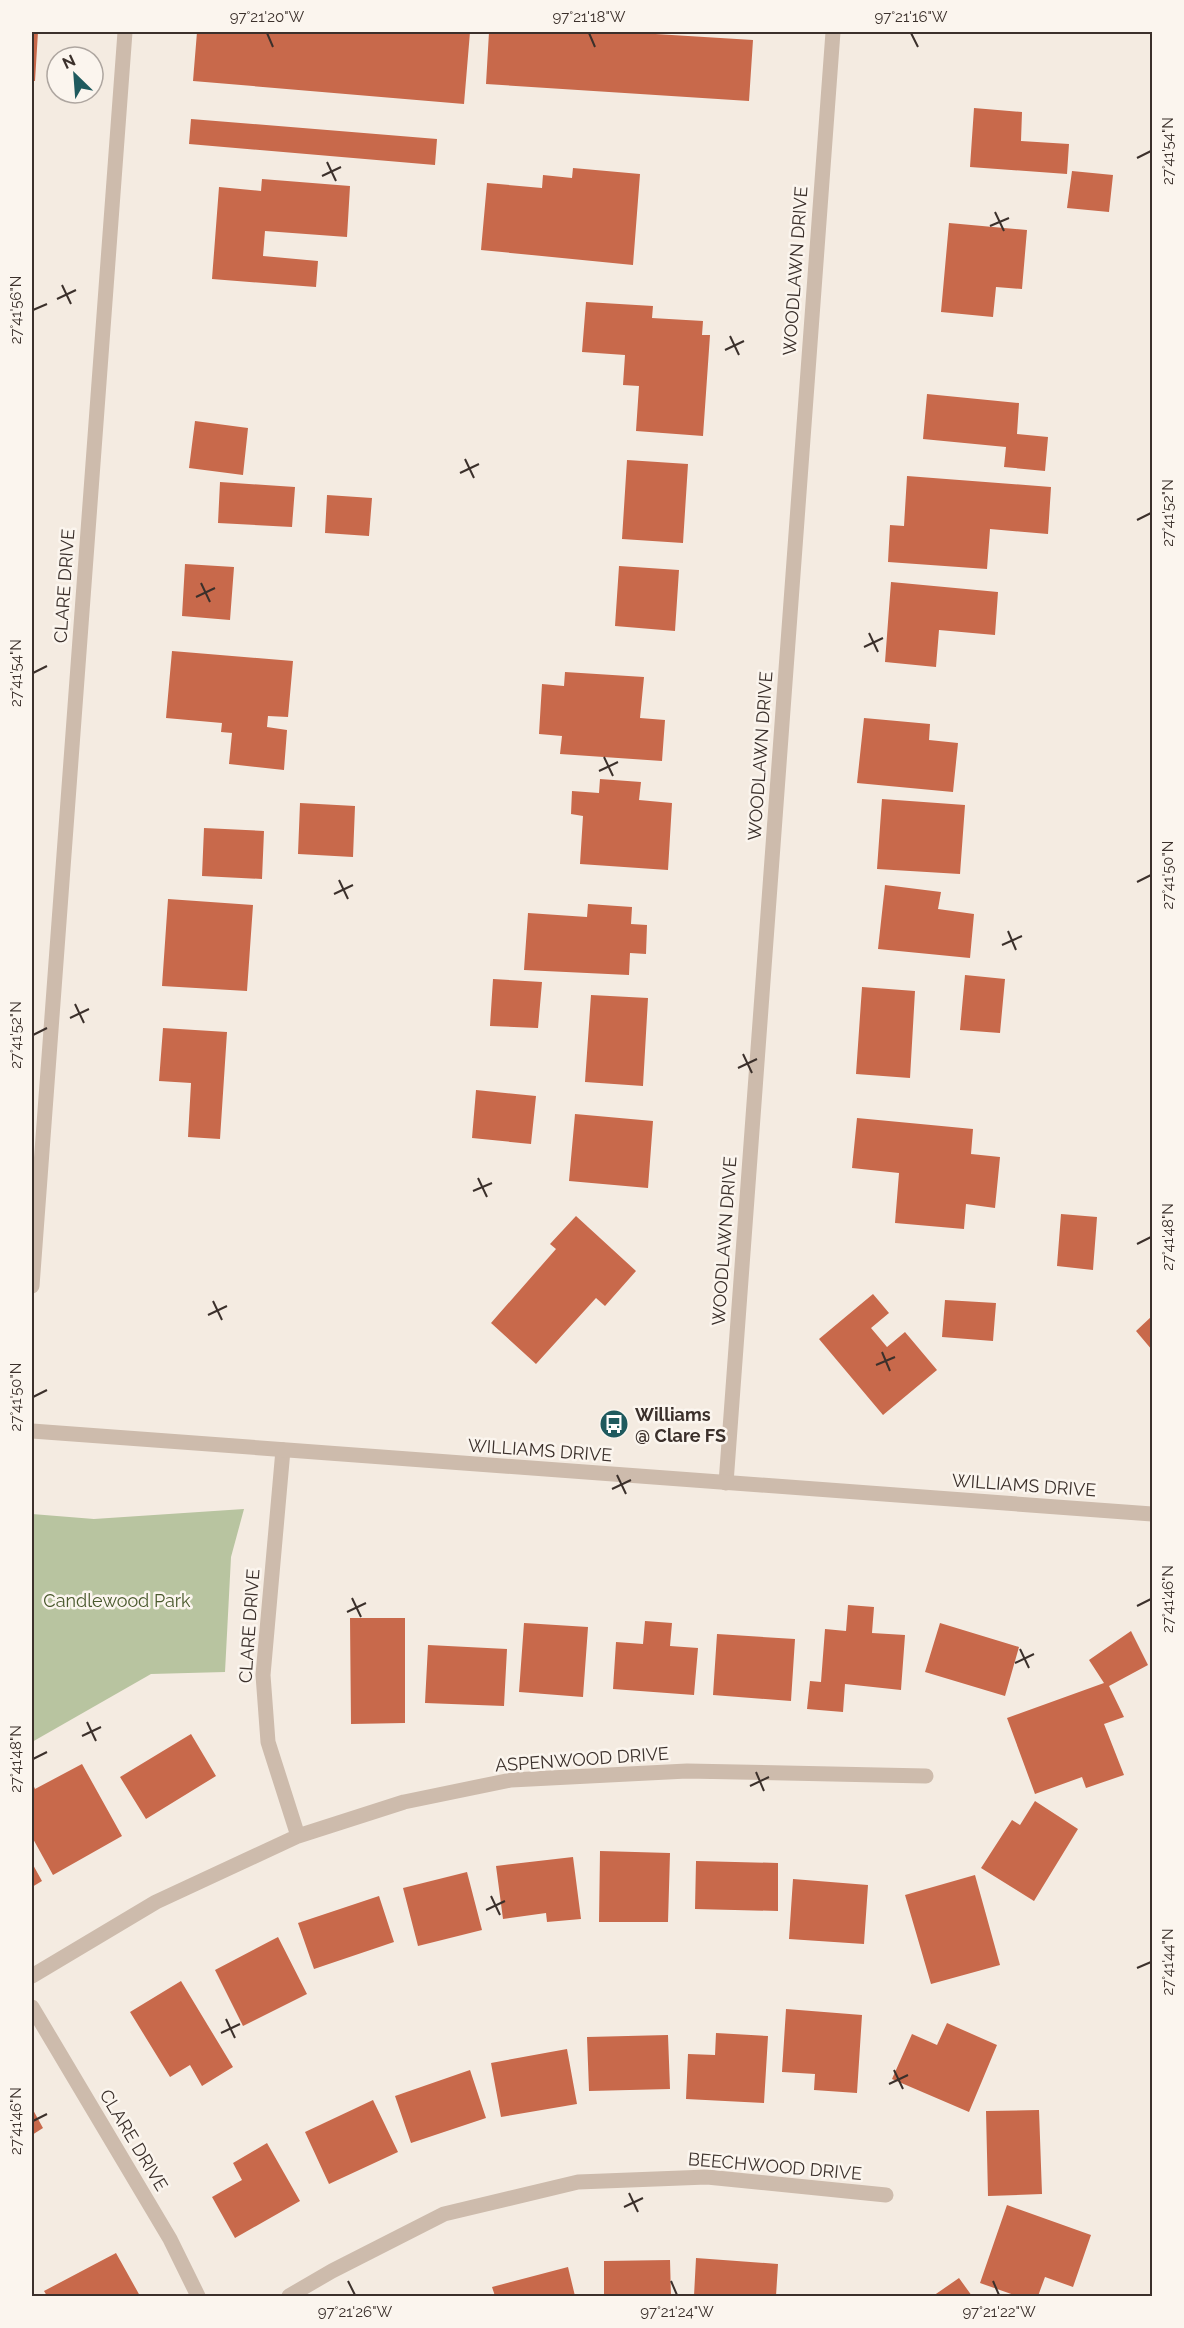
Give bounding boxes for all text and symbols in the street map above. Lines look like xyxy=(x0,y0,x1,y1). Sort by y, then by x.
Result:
text: 97°21'20"W xyxy=(230,8,305,26)
text: 97°21'18"W xyxy=(553,8,626,26)
text: 97°21'16"W xyxy=(874,8,948,26)
north arrow xyxy=(45,45,105,105)
text: N xyxy=(59,51,78,73)
text: 27°41'54"N xyxy=(1159,117,1177,185)
street label: WOODLAWN DRIVE xyxy=(779,186,811,356)
text: 27°41'56"N xyxy=(7,276,25,344)
text: 27°41'52"N xyxy=(1159,479,1177,547)
street label: CLARE DRIVE xyxy=(50,528,78,644)
text: 27°41'54"N xyxy=(7,639,25,707)
street label: WOODLAWN DRIVE xyxy=(744,671,776,841)
text: 27°41'50"N xyxy=(1159,841,1177,909)
text: 27°41'52"N xyxy=(7,1001,25,1069)
street label: WOODLAWN DRIVE xyxy=(708,1156,740,1326)
text: 27°41'48"N xyxy=(1159,1203,1177,1271)
text: 27°41'50"N xyxy=(7,1363,25,1431)
place label: Williams @ Clare FS xyxy=(635,1404,726,1446)
bus stop icon: Williams @ Clare FS xyxy=(598,1408,630,1440)
street label: WILLIAMS DRIVE xyxy=(467,1434,613,1466)
street label: WILLIAMS DRIVE xyxy=(951,1469,1097,1501)
text: 27°41'46"N xyxy=(1159,1565,1177,1633)
street label: CLARE DRIVE xyxy=(235,1568,263,1684)
park label: Candlewood Park xyxy=(43,1590,191,1611)
text: 27°41'48"N xyxy=(7,1725,25,1793)
street label: ASPENWOOD DRIVE xyxy=(494,1742,670,1776)
text: 27°41'44"N xyxy=(1159,1929,1177,1995)
street label: CLARE DRIVE xyxy=(95,2085,173,2195)
text: 27°41'46"N xyxy=(7,2087,25,2155)
street label: BEECHWOOD DRIVE xyxy=(687,2148,863,2184)
text: 97°21'26"W xyxy=(318,2303,393,2321)
text: 97°21'24"W xyxy=(640,2303,714,2321)
text: 97°21'22"W xyxy=(962,2303,1036,2321)

